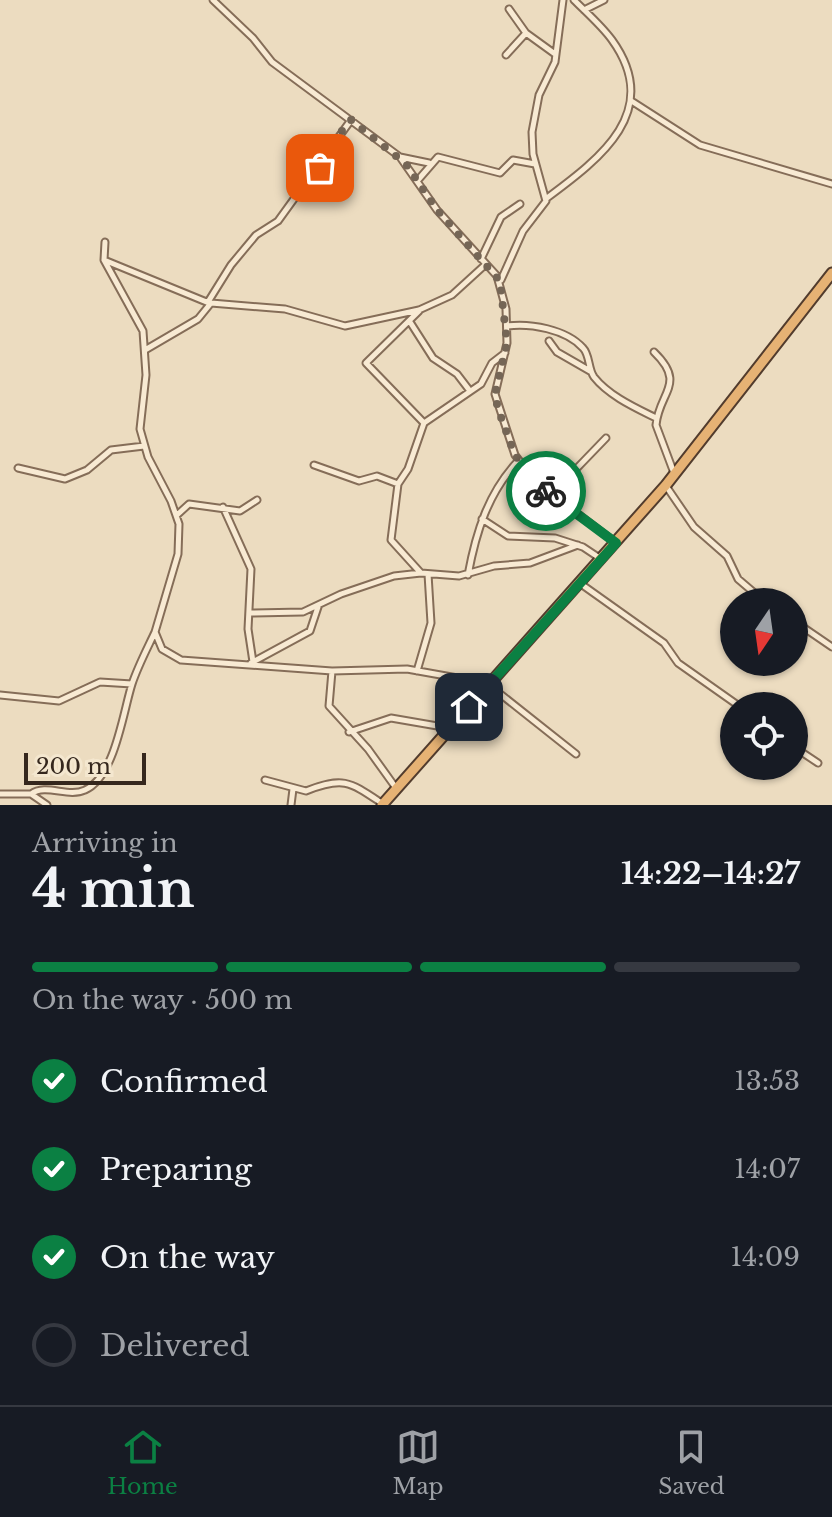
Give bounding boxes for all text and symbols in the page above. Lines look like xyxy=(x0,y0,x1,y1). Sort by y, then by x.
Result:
pin xyxy=(286,134,354,202)
icon: bag xyxy=(298,146,342,190)
courier xyxy=(506,451,586,531)
icon: bike xyxy=(524,469,568,513)
north arrow xyxy=(720,588,808,676)
map controls xyxy=(720,588,808,780)
pin xyxy=(435,673,503,741)
icon: home xyxy=(447,685,491,729)
button: locate xyxy=(720,692,808,780)
scale bar xyxy=(24,749,146,785)
text: 200 m xyxy=(36,753,111,780)
text: Arriving in xyxy=(32,827,178,859)
text: 14:22–14:27 xyxy=(621,855,800,892)
text: 4 min xyxy=(32,857,194,921)
text: On the way · 500 m xyxy=(32,984,293,1016)
icon: check xyxy=(32,1059,76,1103)
text: Confirmed xyxy=(100,1063,268,1100)
text: 13:53 xyxy=(734,1065,800,1097)
icon: check xyxy=(32,1147,76,1191)
text: Preparing xyxy=(100,1151,252,1188)
text: 14:07 xyxy=(734,1153,800,1185)
icon: check xyxy=(32,1235,76,1279)
text: On the way xyxy=(100,1239,275,1276)
text: 14:09 xyxy=(731,1241,800,1273)
text: Delivered xyxy=(100,1327,250,1364)
tab: Home xyxy=(107,1425,178,1500)
tab: Map xyxy=(392,1425,444,1500)
tab: Saved xyxy=(658,1425,725,1500)

